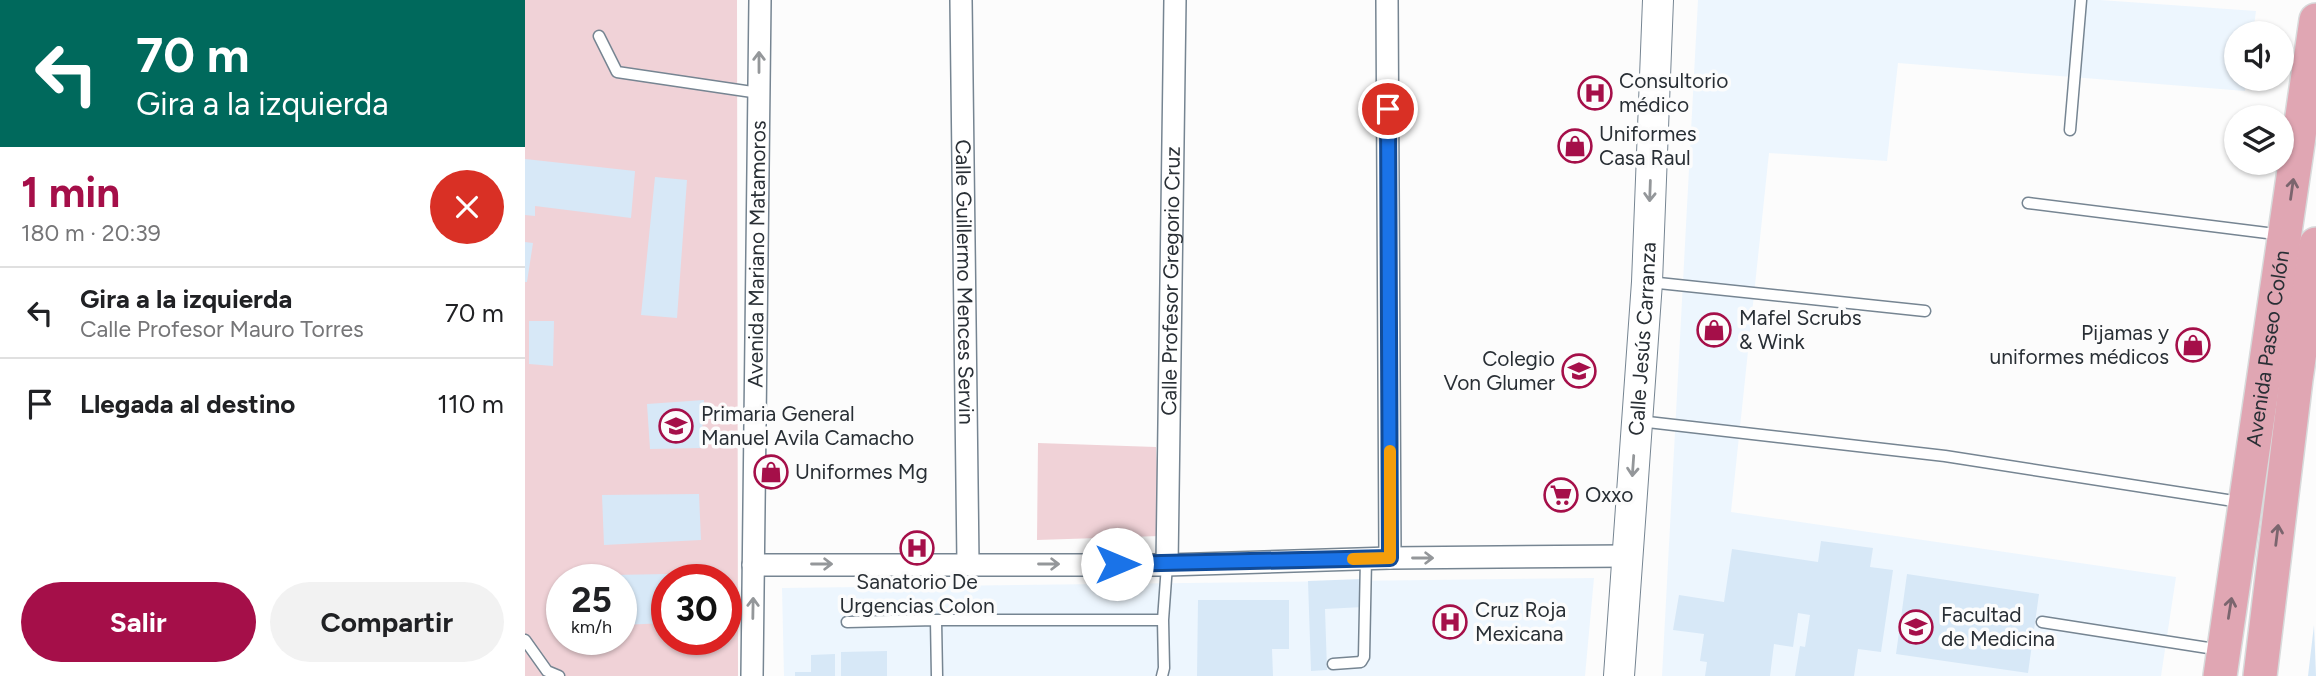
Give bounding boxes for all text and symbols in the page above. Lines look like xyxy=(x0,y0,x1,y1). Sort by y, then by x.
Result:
map controls xyxy=(2224,21,2294,175)
button: sound xyxy=(2224,21,2294,91)
text: 70 m xyxy=(136,25,249,84)
icon: left xyxy=(21,28,112,119)
one-way arrow xyxy=(752,51,766,74)
place label: Consultorio médico xyxy=(1619,68,1728,117)
hospital icon: Consultorio médico xyxy=(1576,74,1614,112)
pin xyxy=(1358,79,1418,139)
text: Gira a la izquierda xyxy=(136,85,389,123)
icon: arrive xyxy=(1369,90,1407,128)
button: layers xyxy=(2224,105,2294,175)
street label: Avenida Mariano Matamoros xyxy=(742,120,771,388)
place label: Uniformes Casa Raul xyxy=(1599,121,1697,170)
shop icon: Uniformes Casa Raul xyxy=(1556,127,1594,165)
street label: Calle Guillermo Mences Servin xyxy=(951,139,979,425)
street label: Calle Profesor Gregorio Cruz xyxy=(1156,146,1185,416)
text: 1 min xyxy=(21,167,120,218)
button: close xyxy=(430,170,504,244)
one-way arrow xyxy=(1644,179,1657,202)
one-way arrow xyxy=(2286,179,2299,201)
text: 180 m · 20:39 xyxy=(21,219,161,247)
street label: Calle Jesús Carranza xyxy=(1623,241,1661,437)
street label: Avenida Paseo Colón xyxy=(2241,249,2294,448)
text: Gira a la izquierda xyxy=(80,283,292,315)
icon: left xyxy=(21,294,59,332)
text: 70 m xyxy=(445,297,504,329)
place label: Mafel Scrubs & Wink xyxy=(1739,305,1862,354)
shop icon: Mafel Scrubs & Wink xyxy=(1695,311,1733,349)
text: Calle Profesor Mauro Torres xyxy=(80,315,364,343)
place label: Pijamas y uniformes médicos xyxy=(1990,320,2169,369)
shop icon: Pijamas y uniformes médicos xyxy=(2174,326,2212,364)
place label: Colegio Von Glumer xyxy=(1443,346,1555,395)
school or university icon: Colegio Von Glumer xyxy=(1560,352,1598,390)
icon: arrive xyxy=(21,385,59,423)
text: Llegada al destino xyxy=(80,388,295,420)
text: 110 m xyxy=(437,388,504,420)
place label: Primaria General Manuel Avila Camacho xyxy=(701,401,914,450)
school or university icon: Primaria General Manuel Avila Camacho xyxy=(657,407,695,445)
shop icon: Uniformes Mg xyxy=(752,453,790,491)
one-way arrow xyxy=(1626,455,1639,477)
place label: Uniformes Mg xyxy=(795,459,928,484)
supermarket icon: Oxxo xyxy=(1542,476,1580,514)
place label: Oxxo xyxy=(1585,482,1633,507)
one-way arrow xyxy=(2270,524,2283,547)
position arrow xyxy=(1080,527,1154,601)
hospital icon: Sanatorio De Urgencias Colon xyxy=(898,529,936,567)
one-way arrow xyxy=(1412,551,1435,565)
one-way arrow xyxy=(1037,557,1060,571)
one-way arrow xyxy=(810,558,833,571)
speed limit sign: 30 xyxy=(651,564,742,655)
place label: Sanatorio De Urgencias Colon xyxy=(839,569,995,618)
text: 25 xyxy=(571,579,612,621)
button: Salir xyxy=(21,582,256,662)
button: Compartir xyxy=(270,582,504,662)
one-way arrow xyxy=(746,597,760,620)
place label: Cruz Roja Mexicana xyxy=(1475,597,1566,646)
one-way arrow xyxy=(2224,598,2237,620)
place label: Facultad de Medicina xyxy=(1941,602,2055,651)
hospital icon: Cruz Roja Mexicana xyxy=(1431,603,1469,641)
school or university icon: Facultad de Medicina xyxy=(1897,608,1935,646)
text: km/h xyxy=(571,616,612,638)

